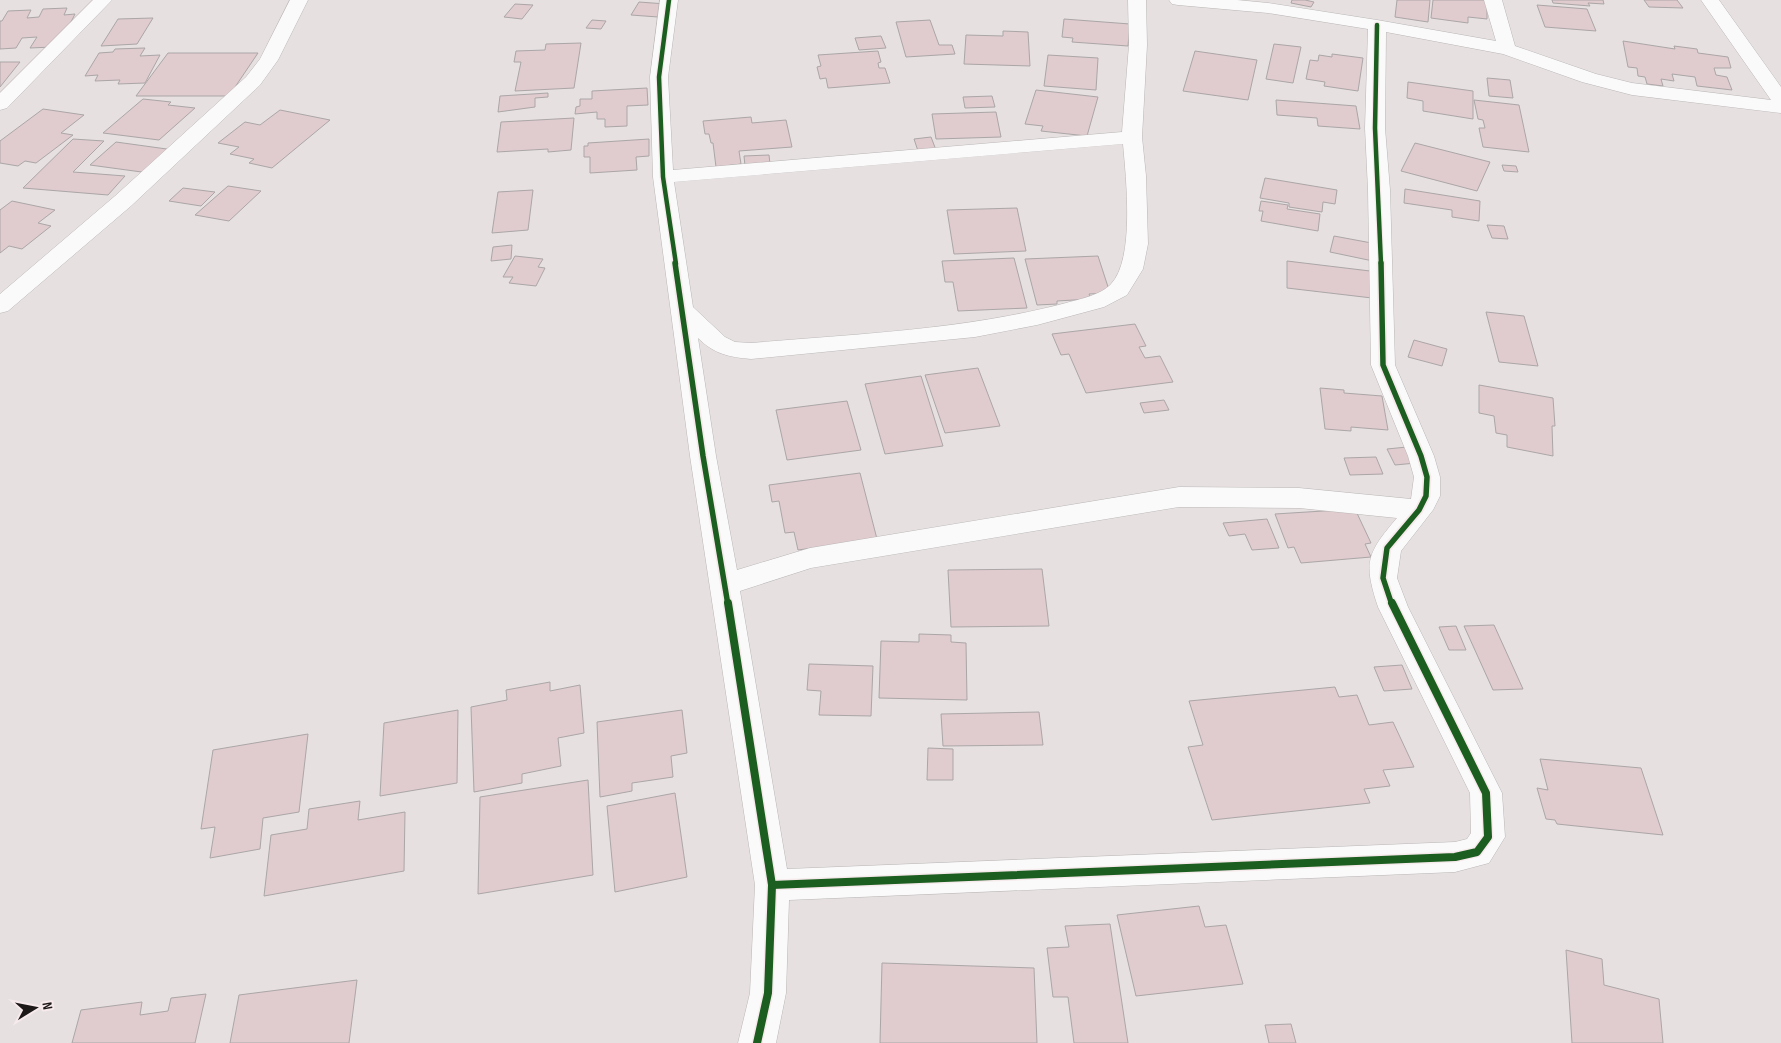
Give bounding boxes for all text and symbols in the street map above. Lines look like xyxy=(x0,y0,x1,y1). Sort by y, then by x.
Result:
north arrow xyxy=(10,983,60,1033)
text: N xyxy=(38,1001,56,1011)

